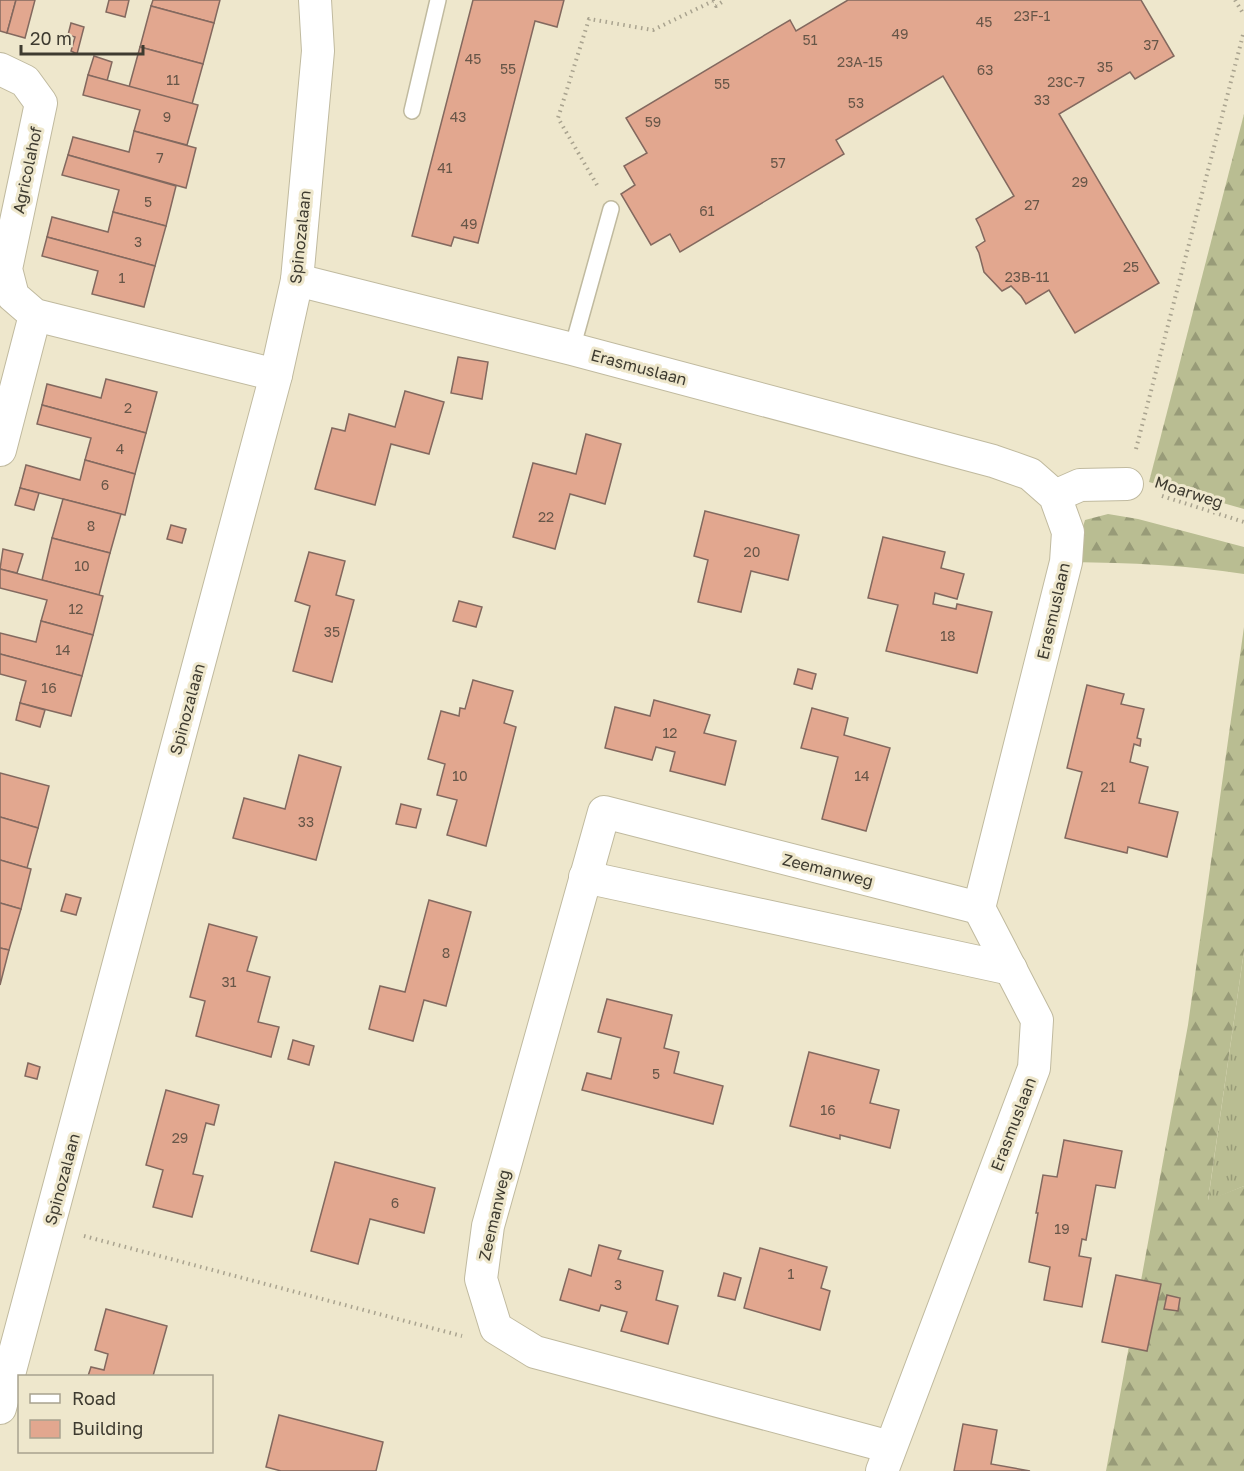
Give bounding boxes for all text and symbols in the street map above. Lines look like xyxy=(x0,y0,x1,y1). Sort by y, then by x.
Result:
house number: 23F-1 xyxy=(1014,7,1051,24)
house number: 45 xyxy=(976,13,992,30)
scale bar xyxy=(21,18,142,56)
house number: 49 xyxy=(891,25,909,42)
text: 20 m xyxy=(30,27,72,49)
house number: 51 xyxy=(803,31,818,48)
house number: 37 xyxy=(1143,36,1159,53)
house number: 45 xyxy=(465,50,481,67)
house number: 23A-15 xyxy=(837,53,883,70)
house number: 35 xyxy=(1097,58,1113,75)
house number: 55 xyxy=(500,60,516,77)
house number: 63 xyxy=(977,61,993,78)
house number: 11 xyxy=(166,71,180,88)
house number: 23C-7 xyxy=(1047,73,1085,90)
house number: 55 xyxy=(714,75,730,92)
house number: 33 xyxy=(1034,91,1050,108)
house number: 53 xyxy=(848,94,864,111)
house number: 9 xyxy=(163,108,171,125)
house number: 43 xyxy=(450,108,466,125)
house number: 59 xyxy=(645,113,661,130)
street label: Agricolahof xyxy=(8,124,46,215)
house number: 7 xyxy=(156,149,164,166)
house number: 57 xyxy=(770,154,786,171)
house number: 41 xyxy=(437,159,453,176)
house number: 29 xyxy=(1072,173,1088,190)
street label: Spinozalaan xyxy=(285,189,315,285)
house number: 5 xyxy=(144,193,152,210)
house number: 27 xyxy=(1024,196,1040,213)
house number: 61 xyxy=(699,202,715,219)
house number: 49 xyxy=(460,215,478,232)
house number: 3 xyxy=(134,233,142,250)
house number: 25 xyxy=(1123,258,1139,275)
house number: 23B-11 xyxy=(1005,268,1050,285)
house number: 1 xyxy=(119,269,126,286)
street label: Erasmuslaan xyxy=(589,345,689,389)
house number: 2 xyxy=(124,399,132,416)
house number: 4 xyxy=(116,440,124,457)
street label: Moarweg xyxy=(1152,472,1226,512)
house number: 6 xyxy=(101,476,109,493)
house number: 22 xyxy=(538,508,554,525)
house number: 8 xyxy=(87,517,95,534)
house number: 20 xyxy=(744,543,760,560)
house number: 10 xyxy=(74,557,90,574)
street label: Erasmuslaan xyxy=(1032,561,1074,661)
house number: 12 xyxy=(69,600,83,617)
house number: 35 xyxy=(324,623,340,640)
house number: 18 xyxy=(940,627,956,644)
house number: 14 xyxy=(55,641,71,658)
street label: Spinozalaan xyxy=(165,661,209,757)
house number: 16 xyxy=(41,679,57,696)
house number: 12 xyxy=(663,724,677,741)
house number: 10 xyxy=(452,767,468,784)
house number: 14 xyxy=(854,767,870,784)
house number: 21 xyxy=(1101,778,1116,795)
house number: 33 xyxy=(298,813,314,830)
street label: Zeemanweg xyxy=(781,849,875,891)
house number: 8 xyxy=(442,944,450,961)
house number: 31 xyxy=(222,973,237,990)
house number: 5 xyxy=(652,1065,660,1082)
street label: Erasmuslaan xyxy=(986,1074,1040,1174)
house number: 16 xyxy=(820,1101,836,1118)
house number: 29 xyxy=(172,1129,188,1146)
street label: Spinozalaan xyxy=(40,1131,84,1227)
street label: Zeemanweg xyxy=(474,1168,514,1262)
house number: 6 xyxy=(391,1194,399,1211)
house number: 19 xyxy=(1054,1220,1070,1237)
house number: 1 xyxy=(788,1265,795,1282)
house number: 3 xyxy=(614,1276,622,1293)
legend xyxy=(18,1375,213,1453)
text: Road xyxy=(72,1387,116,1409)
text: Building xyxy=(72,1417,143,1439)

